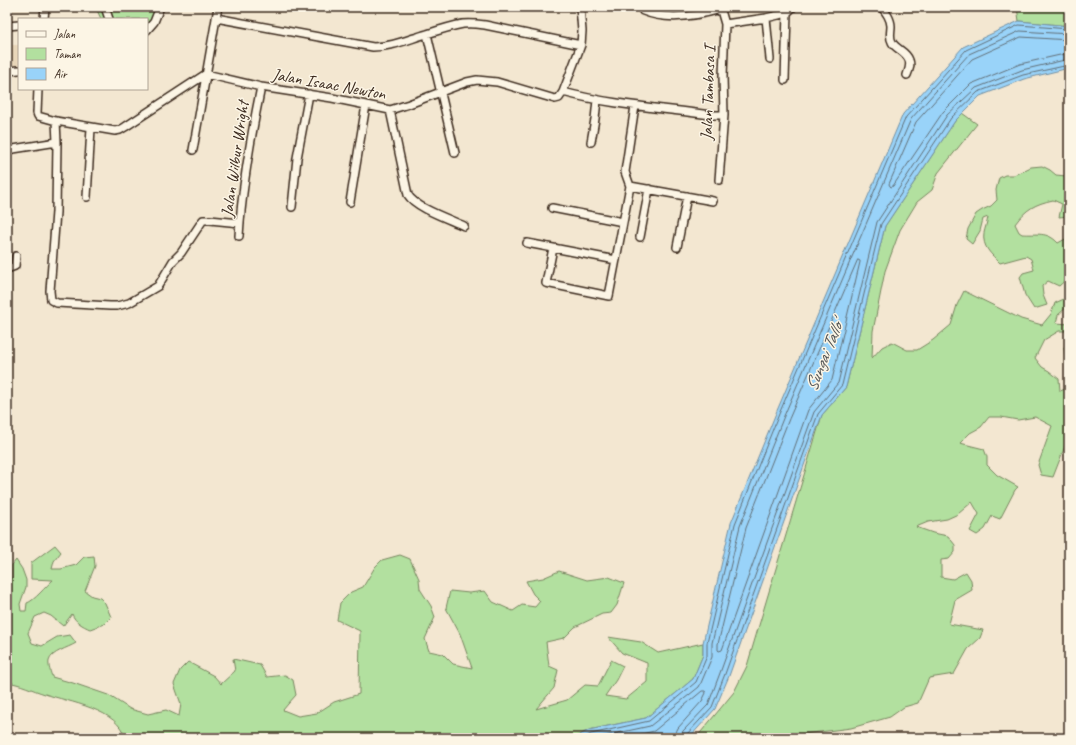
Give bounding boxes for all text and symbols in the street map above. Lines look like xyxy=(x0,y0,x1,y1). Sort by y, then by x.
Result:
legend xyxy=(18,18,148,90)
text: Jalan xyxy=(53,26,76,42)
street label: Jalan Tambasa I xyxy=(696,41,720,142)
text: Taman xyxy=(54,46,81,62)
street label: Jalan Isaac Newton xyxy=(270,64,389,105)
text: Air xyxy=(54,66,68,82)
street label: Jalan Wilbur Wright xyxy=(216,97,254,219)
water label: Sungai Tallo' xyxy=(800,311,851,394)

